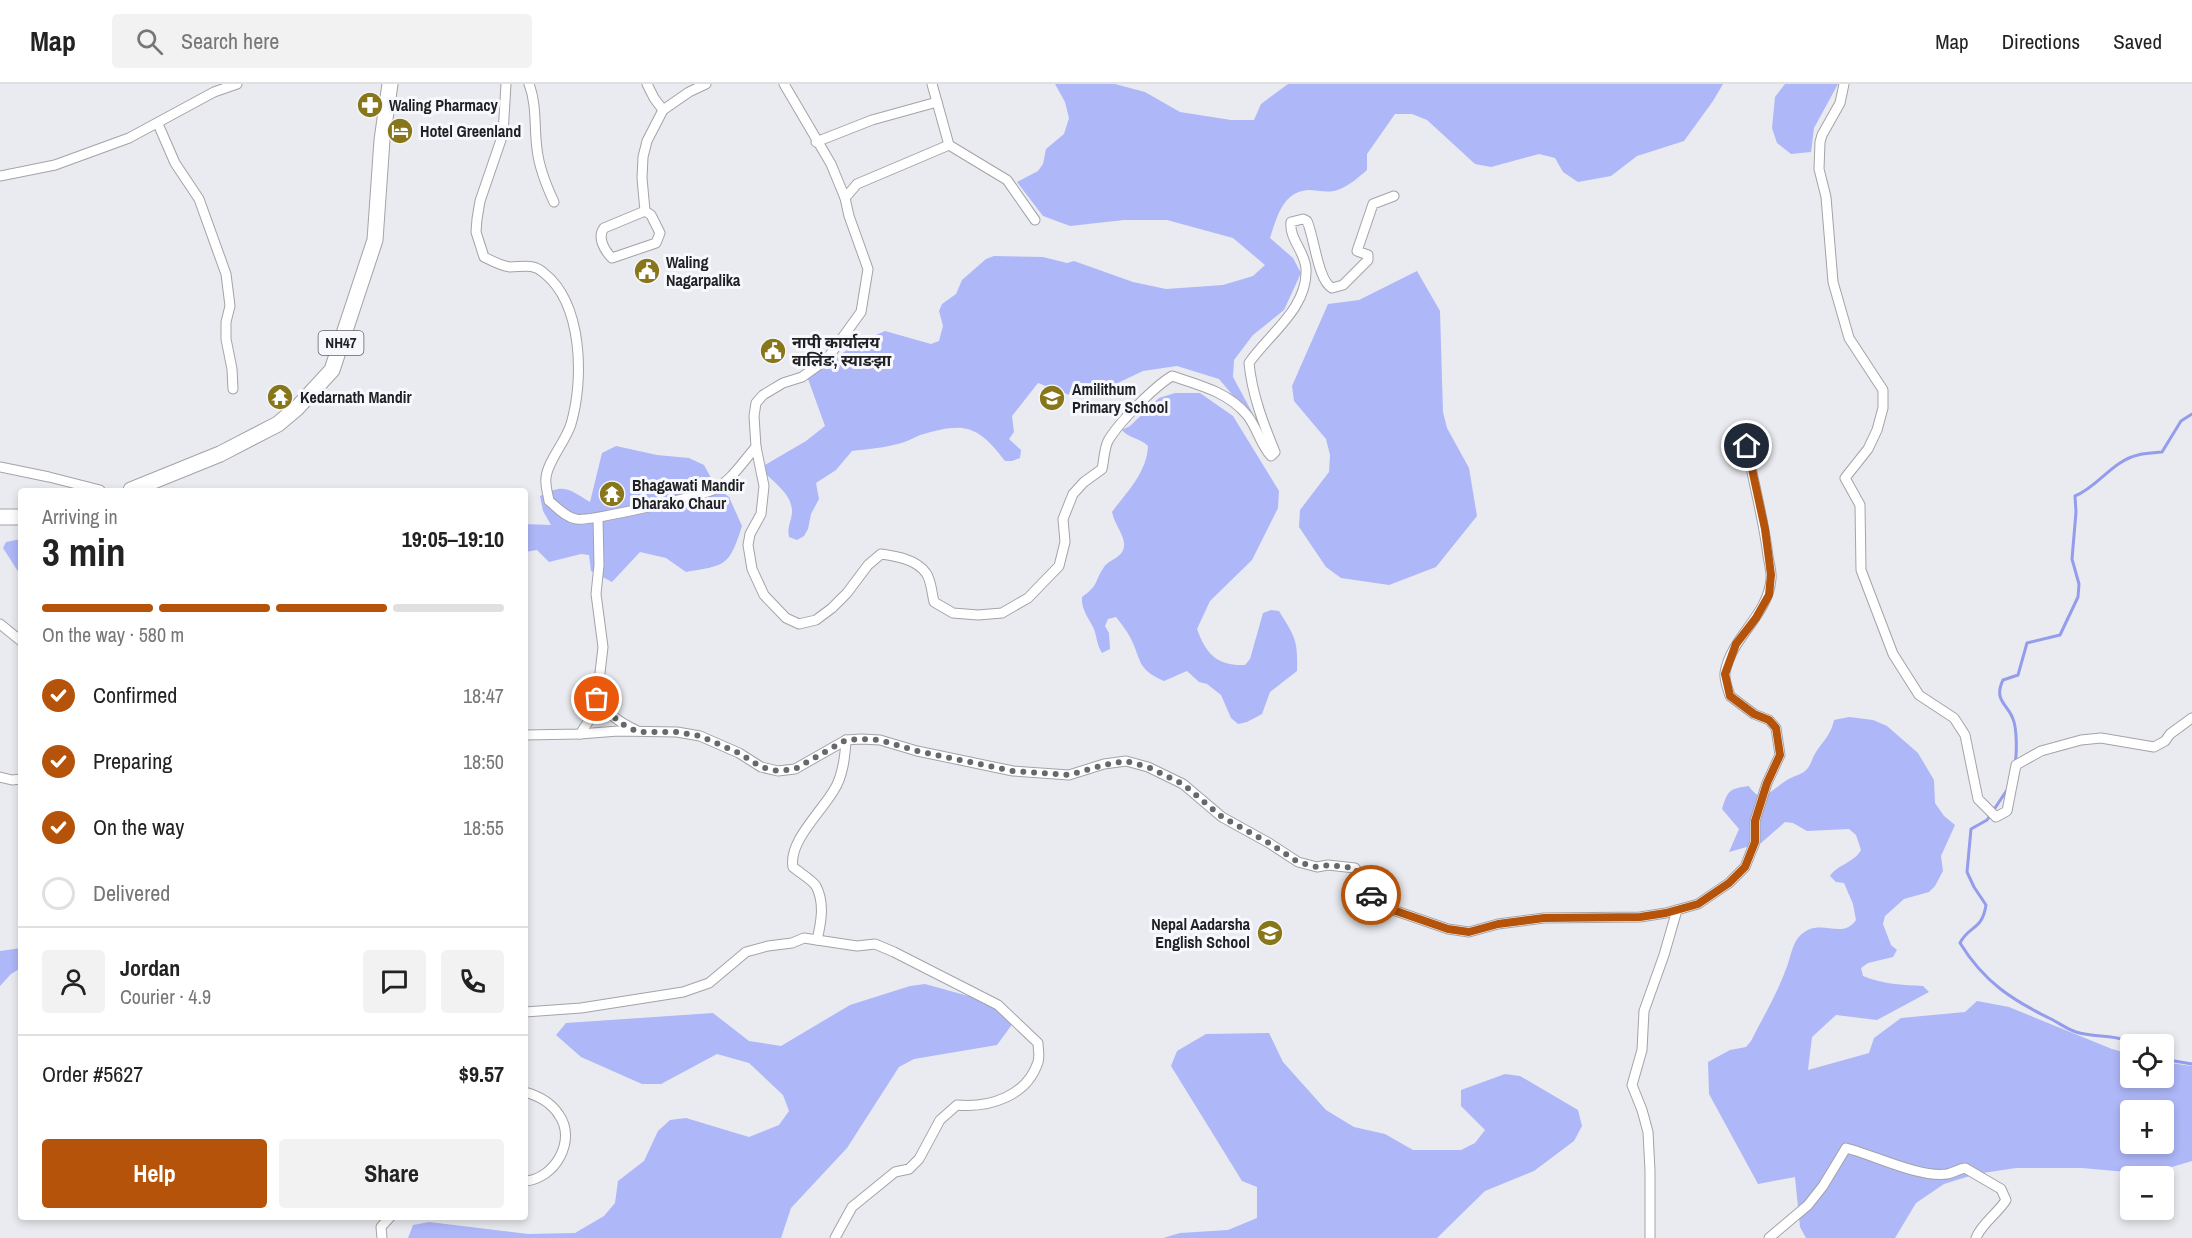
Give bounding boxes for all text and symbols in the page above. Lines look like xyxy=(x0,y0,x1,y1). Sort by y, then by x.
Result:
search box xyxy=(112,14,532,68)
text: Map xyxy=(30,22,76,60)
icon: search xyxy=(133,25,166,58)
text: Search here xyxy=(181,26,279,56)
text: Map xyxy=(1935,27,1969,56)
text: Directions xyxy=(2002,27,2080,56)
text: Saved xyxy=(2113,27,2162,56)
pharmacy icon: Waling Pharmacy xyxy=(355,90,385,120)
place label: Waling Pharmacy xyxy=(389,94,499,116)
hotel icon: Hotel Greenland xyxy=(385,116,415,146)
place label: Hotel Greenland xyxy=(420,120,521,142)
place label: Waling Nagarpalika xyxy=(666,251,741,291)
public building icon: Waling Nagarpalika xyxy=(632,256,662,286)
road number: NH47 xyxy=(318,331,364,355)
place label: नापी कार्यालय वालिंङ, स्याङझा xyxy=(792,331,892,371)
public building icon: नापी कार्यालय वालिंङ, स्याङझा xyxy=(758,336,788,366)
place label: Amilithum Primary School xyxy=(1072,378,1168,418)
temple icon: Kedarnath Mandir xyxy=(265,382,295,412)
school or university icon: Amilithum Primary School xyxy=(1037,383,1067,413)
place label: Kedarnath Mandir xyxy=(300,386,412,408)
pin xyxy=(1721,420,1772,471)
icon: home xyxy=(1730,429,1763,462)
place label: Bhagawati Mandir Dharako Chaur xyxy=(632,474,745,514)
temple icon: Bhagawati Mandir Dharako Chaur xyxy=(597,479,627,509)
text: Arriving in xyxy=(42,503,118,530)
text: 19:05–19:10 xyxy=(402,524,504,554)
text: 3 min xyxy=(42,526,126,578)
text: On the way · 580 m xyxy=(42,621,184,648)
pin xyxy=(571,673,622,724)
icon: check xyxy=(42,679,75,712)
text: Confirmed xyxy=(93,680,177,710)
text: 18:47 xyxy=(463,682,504,709)
icon: bag xyxy=(580,682,613,715)
icon: check xyxy=(42,745,75,778)
text: Preparing xyxy=(93,746,172,776)
text: 18:50 xyxy=(463,748,504,775)
icon: check xyxy=(42,811,75,844)
text: On the way xyxy=(93,812,184,842)
text: 18:55 xyxy=(463,814,504,841)
courier xyxy=(1341,865,1401,925)
text: Delivered xyxy=(93,878,170,908)
icon: car xyxy=(1355,879,1388,912)
place label: Nepal Aadarsha English School xyxy=(1151,913,1251,953)
school or university icon: Nepal Aadarsha English School xyxy=(1255,918,1285,948)
button: person xyxy=(42,950,105,1013)
button: chat xyxy=(363,950,426,1013)
button: phone xyxy=(441,950,504,1013)
text: Jordan xyxy=(120,953,180,983)
text: Courier · 4.9 xyxy=(120,983,211,1010)
map controls xyxy=(2120,1034,2174,1220)
button: locate xyxy=(2120,1034,2174,1088)
text: Order #5627 xyxy=(42,1059,143,1089)
text: $9.57 xyxy=(459,1059,504,1089)
button: + xyxy=(2120,1100,2174,1154)
button: Help xyxy=(42,1139,267,1208)
button: Share xyxy=(279,1139,504,1208)
button: − xyxy=(2120,1166,2174,1220)

